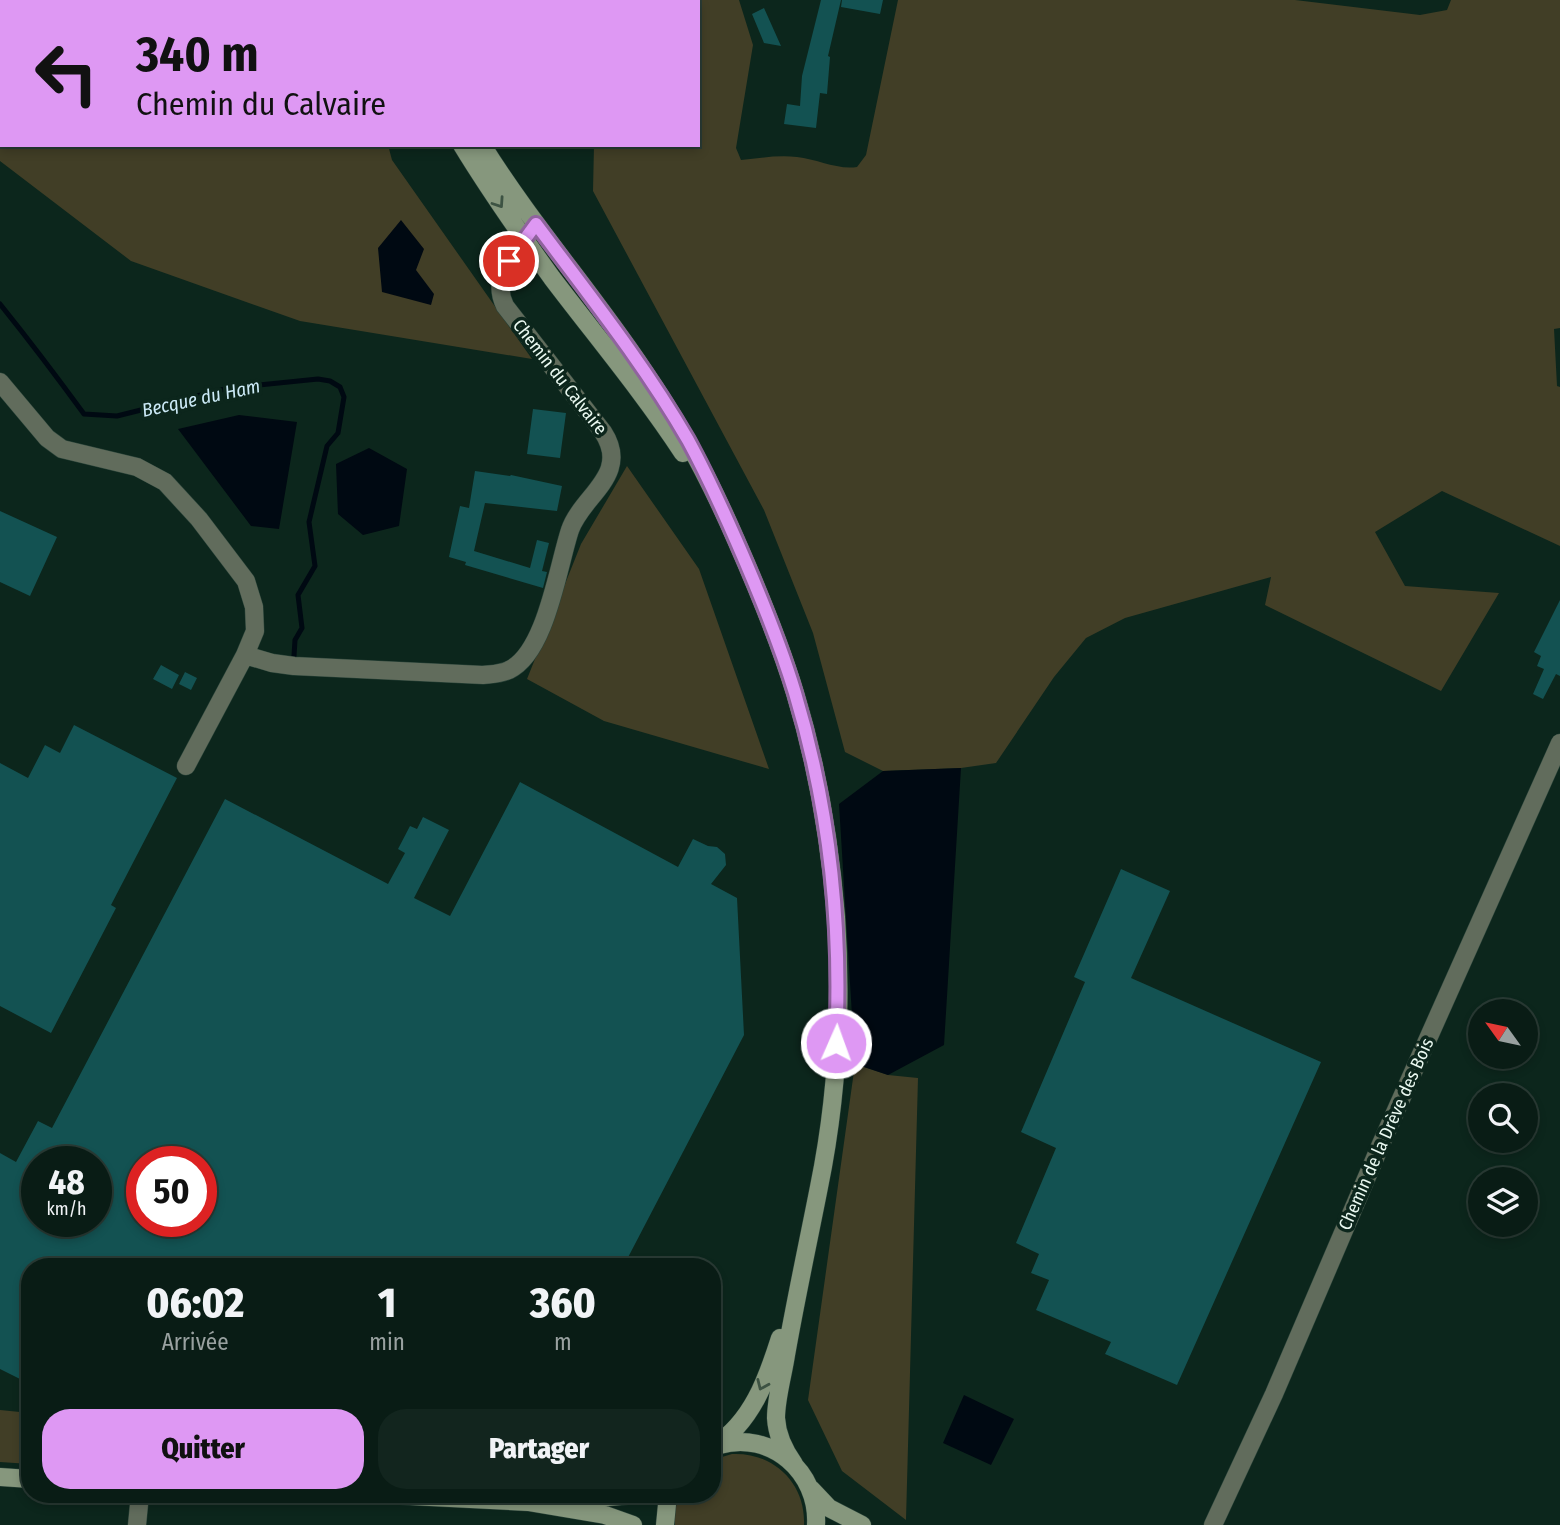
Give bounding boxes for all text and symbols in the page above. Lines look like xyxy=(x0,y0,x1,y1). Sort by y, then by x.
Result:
text: 340 m xyxy=(136,25,259,84)
icon: left xyxy=(21,28,112,119)
text: Chemin du Calvaire xyxy=(136,85,386,123)
one-way arrow xyxy=(491,195,504,208)
pin xyxy=(479,231,539,291)
icon: arrive xyxy=(490,242,528,280)
street label: Chemin du Calvaire xyxy=(508,315,612,439)
water label: Becque du Ham xyxy=(140,374,262,422)
north arrow xyxy=(1468,999,1538,1069)
map controls xyxy=(1468,999,1538,1237)
position arrow xyxy=(799,1006,873,1080)
street label: Chemin de la Drève des Bois xyxy=(1334,1034,1438,1233)
button: search xyxy=(1468,1083,1538,1153)
speed limit sign: 50 xyxy=(126,1146,217,1237)
text: 48 xyxy=(48,1161,85,1203)
button: layers xyxy=(1468,1167,1538,1237)
text: km/h xyxy=(46,1198,87,1220)
text: 06:02 xyxy=(146,1278,244,1328)
text: 1 xyxy=(378,1278,396,1328)
text: 360 xyxy=(530,1278,596,1328)
text: Arrivée xyxy=(162,1328,229,1356)
text: min xyxy=(369,1328,405,1356)
text: m xyxy=(554,1328,572,1356)
one-way arrow xyxy=(756,1378,770,1391)
button: Quitter xyxy=(42,1409,364,1489)
button: Partager xyxy=(378,1409,700,1489)

